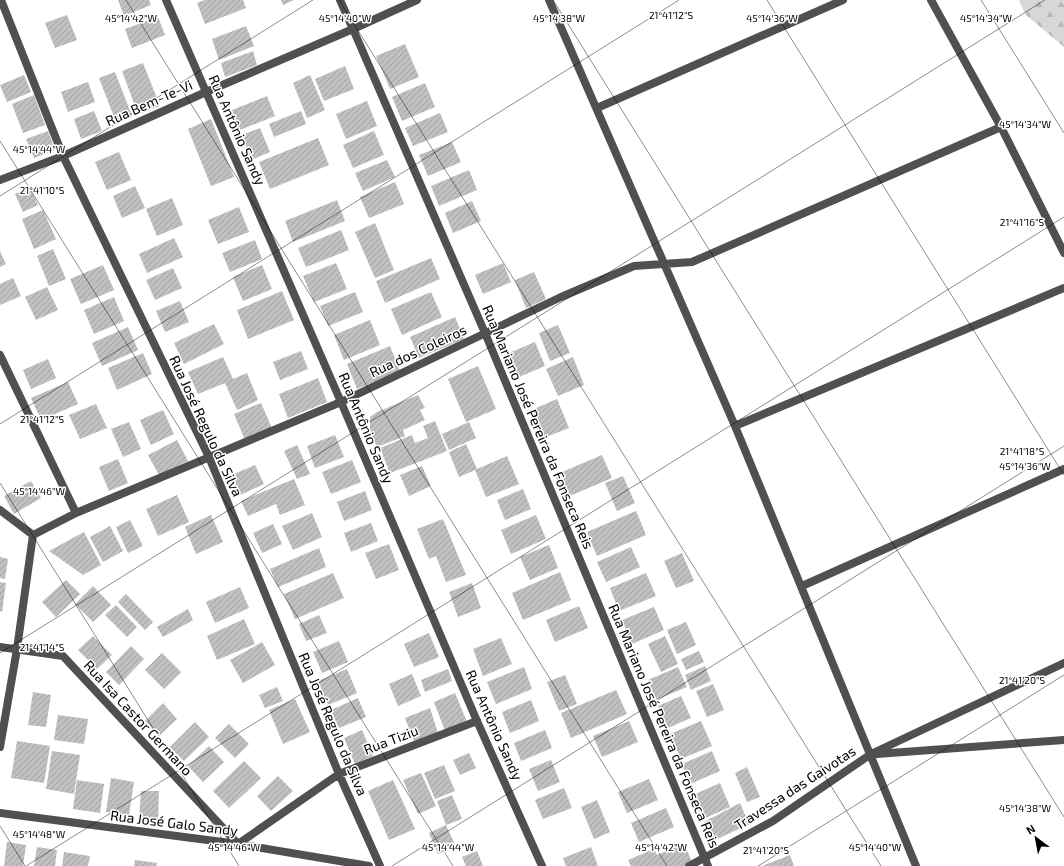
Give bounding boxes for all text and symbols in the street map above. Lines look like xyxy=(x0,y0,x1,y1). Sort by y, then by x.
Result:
text: 21°41'12"S xyxy=(649,9,693,21)
text: 45°14'42"W xyxy=(105,12,157,24)
text: 45°14'40"W xyxy=(319,12,372,24)
text: 45°14'38"W xyxy=(533,12,585,24)
text: 45°14'36"W xyxy=(746,12,798,24)
text: 45°14'34"W xyxy=(960,12,1013,24)
street label: Rua Antônio Sandy xyxy=(205,72,270,188)
street label: Rua Bem-Te-Vi xyxy=(103,76,195,129)
text: 45°14'34"W xyxy=(999,118,1052,130)
text: 45°14'44"W xyxy=(13,143,66,155)
text: 21°41'10"S xyxy=(20,184,65,196)
text: 21°41'16"S xyxy=(1000,216,1045,228)
street label: Rua Mariano José Pereira da Fonseca Reis xyxy=(479,302,598,551)
street label: Rua dos Coleiros xyxy=(367,321,469,380)
street label: Rua José Regulo da Silva xyxy=(166,353,247,499)
street label: Rua Antônio Sandy xyxy=(335,370,398,486)
text: 21°41'12"S xyxy=(20,413,64,425)
text: 21°41'18"S xyxy=(1000,445,1045,457)
text: 45°14'36"W xyxy=(999,460,1051,472)
text: 45°14'46"W xyxy=(13,485,66,497)
street label: Rua Mariano José Pereira da Fonseca Reis xyxy=(605,601,724,850)
text: 21°41'14"S xyxy=(20,641,65,653)
street label: Rua José Regulo da Silva xyxy=(296,650,371,798)
street label: Rua Isa Castor Germano xyxy=(80,656,196,779)
street label: Rua Antônio Sandy xyxy=(462,667,527,783)
text: 21°41'20"S xyxy=(999,674,1046,686)
street label: Rua Tiziu xyxy=(361,721,421,758)
street label: Travessa das Gaivotas xyxy=(731,742,859,833)
text: 45°14'38"W xyxy=(999,802,1051,814)
street label: Rua José Galo Sandy xyxy=(109,806,239,839)
north arrow xyxy=(1016,818,1056,858)
text: N xyxy=(1024,821,1037,837)
text: 45°14'48"W xyxy=(13,828,66,840)
text: 45°14'46"W xyxy=(208,841,261,853)
text: 45°14'44"W xyxy=(422,841,475,853)
text: 45°14'42"W xyxy=(635,841,687,853)
text: 45°14'40"W xyxy=(849,841,902,853)
text: 21°41'20"S xyxy=(743,844,790,856)

